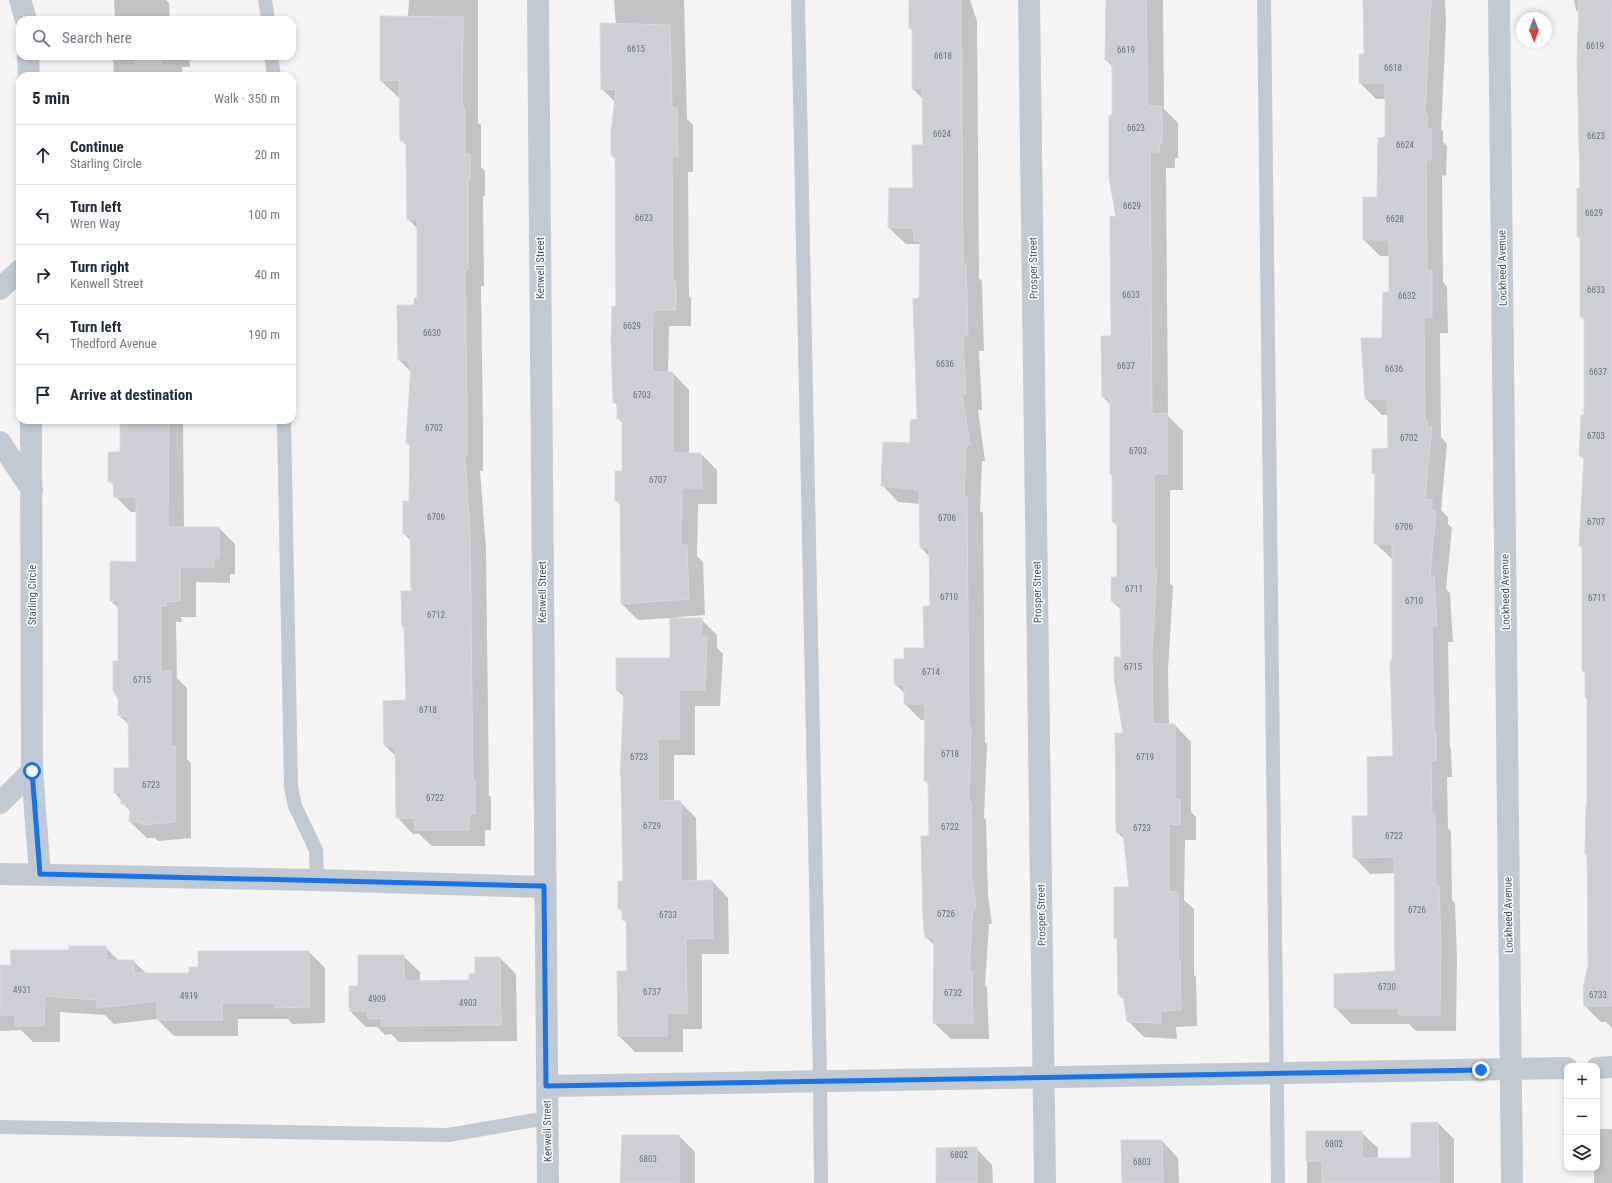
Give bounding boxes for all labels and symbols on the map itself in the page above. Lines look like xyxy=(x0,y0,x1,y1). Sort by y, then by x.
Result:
north arrow xyxy=(1516,12,1552,48)
house number: 6619 xyxy=(1586,41,1604,51)
house number: 6615 xyxy=(627,44,645,54)
house number: 6619 xyxy=(1117,45,1135,55)
house number: 6618 xyxy=(934,51,952,61)
house number: 6618 xyxy=(1384,63,1402,73)
house number: 6623 xyxy=(1127,123,1145,133)
house number: 6624 xyxy=(933,129,951,139)
house number: 6623 xyxy=(1587,131,1605,141)
house number: 6624 xyxy=(1396,140,1414,150)
house number: 6629 xyxy=(1123,201,1141,211)
house number: 6629 xyxy=(1585,208,1603,218)
house number: 6623 xyxy=(635,213,653,223)
house number: 6628 xyxy=(1386,214,1404,224)
street label: Lockheed Avenue xyxy=(1495,230,1510,306)
street label: Kenwell Street xyxy=(534,237,547,299)
street label: Prosper Street xyxy=(1026,237,1041,299)
house number: 6633 xyxy=(1587,285,1605,295)
house number: 6633 xyxy=(1122,290,1140,300)
house number: 6632 xyxy=(1398,291,1416,301)
house number: 6629 xyxy=(623,321,641,331)
house number: 6630 xyxy=(423,328,441,338)
house number: 6636 xyxy=(936,359,954,369)
house number: 6637 xyxy=(1117,361,1135,371)
house number: 6636 xyxy=(1385,364,1403,374)
house number: 6637 xyxy=(1589,367,1607,377)
house number: 6703 xyxy=(633,390,651,400)
house number: 6702 xyxy=(425,423,443,433)
house number: 6703 xyxy=(1587,431,1605,441)
house number: 6702 xyxy=(1400,433,1418,443)
house number: 6703 xyxy=(1129,446,1147,456)
house number: 6707 xyxy=(649,475,667,485)
house number: 6706 xyxy=(427,512,445,522)
house number: 6706 xyxy=(938,513,956,523)
house number: 6707 xyxy=(1587,517,1605,527)
house number: 6706 xyxy=(1395,522,1413,532)
street label: Lockheed Avenue xyxy=(1498,554,1513,630)
street label: Kenwell Street xyxy=(536,561,549,623)
street label: Prosper Street xyxy=(1030,561,1045,623)
street label: Starling Circle xyxy=(26,565,39,625)
house number: 6711 xyxy=(1125,584,1143,594)
house number: 6710 xyxy=(940,592,958,602)
house number: 6711 xyxy=(1588,593,1606,603)
house number: 6710 xyxy=(1405,596,1423,606)
house number: 6712 xyxy=(427,610,445,620)
house number: 6715 xyxy=(1124,662,1142,672)
house number: 6714 xyxy=(922,667,940,677)
house number: 6715 xyxy=(133,675,151,685)
house number: 6718 xyxy=(419,705,437,715)
house number: 6718 xyxy=(941,749,959,759)
house number: 6723 xyxy=(630,752,648,762)
house number: 6719 xyxy=(1136,752,1154,762)
route start xyxy=(23,762,41,780)
house number: 6723 xyxy=(142,780,160,790)
house number: 6722 xyxy=(426,793,444,803)
house number: 6729 xyxy=(643,821,661,831)
house number: 6722 xyxy=(941,822,959,832)
house number: 6723 xyxy=(1133,823,1151,833)
house number: 6722 xyxy=(1385,831,1403,841)
street label: Lockheed Avenue xyxy=(1501,877,1516,953)
street label: Prosper Street xyxy=(1034,884,1049,946)
house number: 6726 xyxy=(1408,905,1426,915)
house number: 6726 xyxy=(937,909,955,919)
house number: 6733 xyxy=(659,910,677,920)
house number: 6730 xyxy=(1378,982,1396,992)
house number: 4931 xyxy=(13,985,31,995)
house number: 6737 xyxy=(643,987,661,997)
house number: 6732 xyxy=(944,988,962,998)
house number: 6733 xyxy=(1589,990,1607,1000)
house number: 4919 xyxy=(180,991,198,1001)
house number: 4909 xyxy=(368,994,386,1004)
house number: 4903 xyxy=(459,998,477,1008)
route end xyxy=(1472,1061,1490,1079)
street label: Kenwell Street xyxy=(540,1100,555,1162)
house number: 6802 xyxy=(1325,1139,1343,1149)
house number: 6802 xyxy=(950,1150,968,1160)
house number: 6803 xyxy=(639,1154,657,1164)
house number: 6803 xyxy=(1133,1157,1151,1167)

